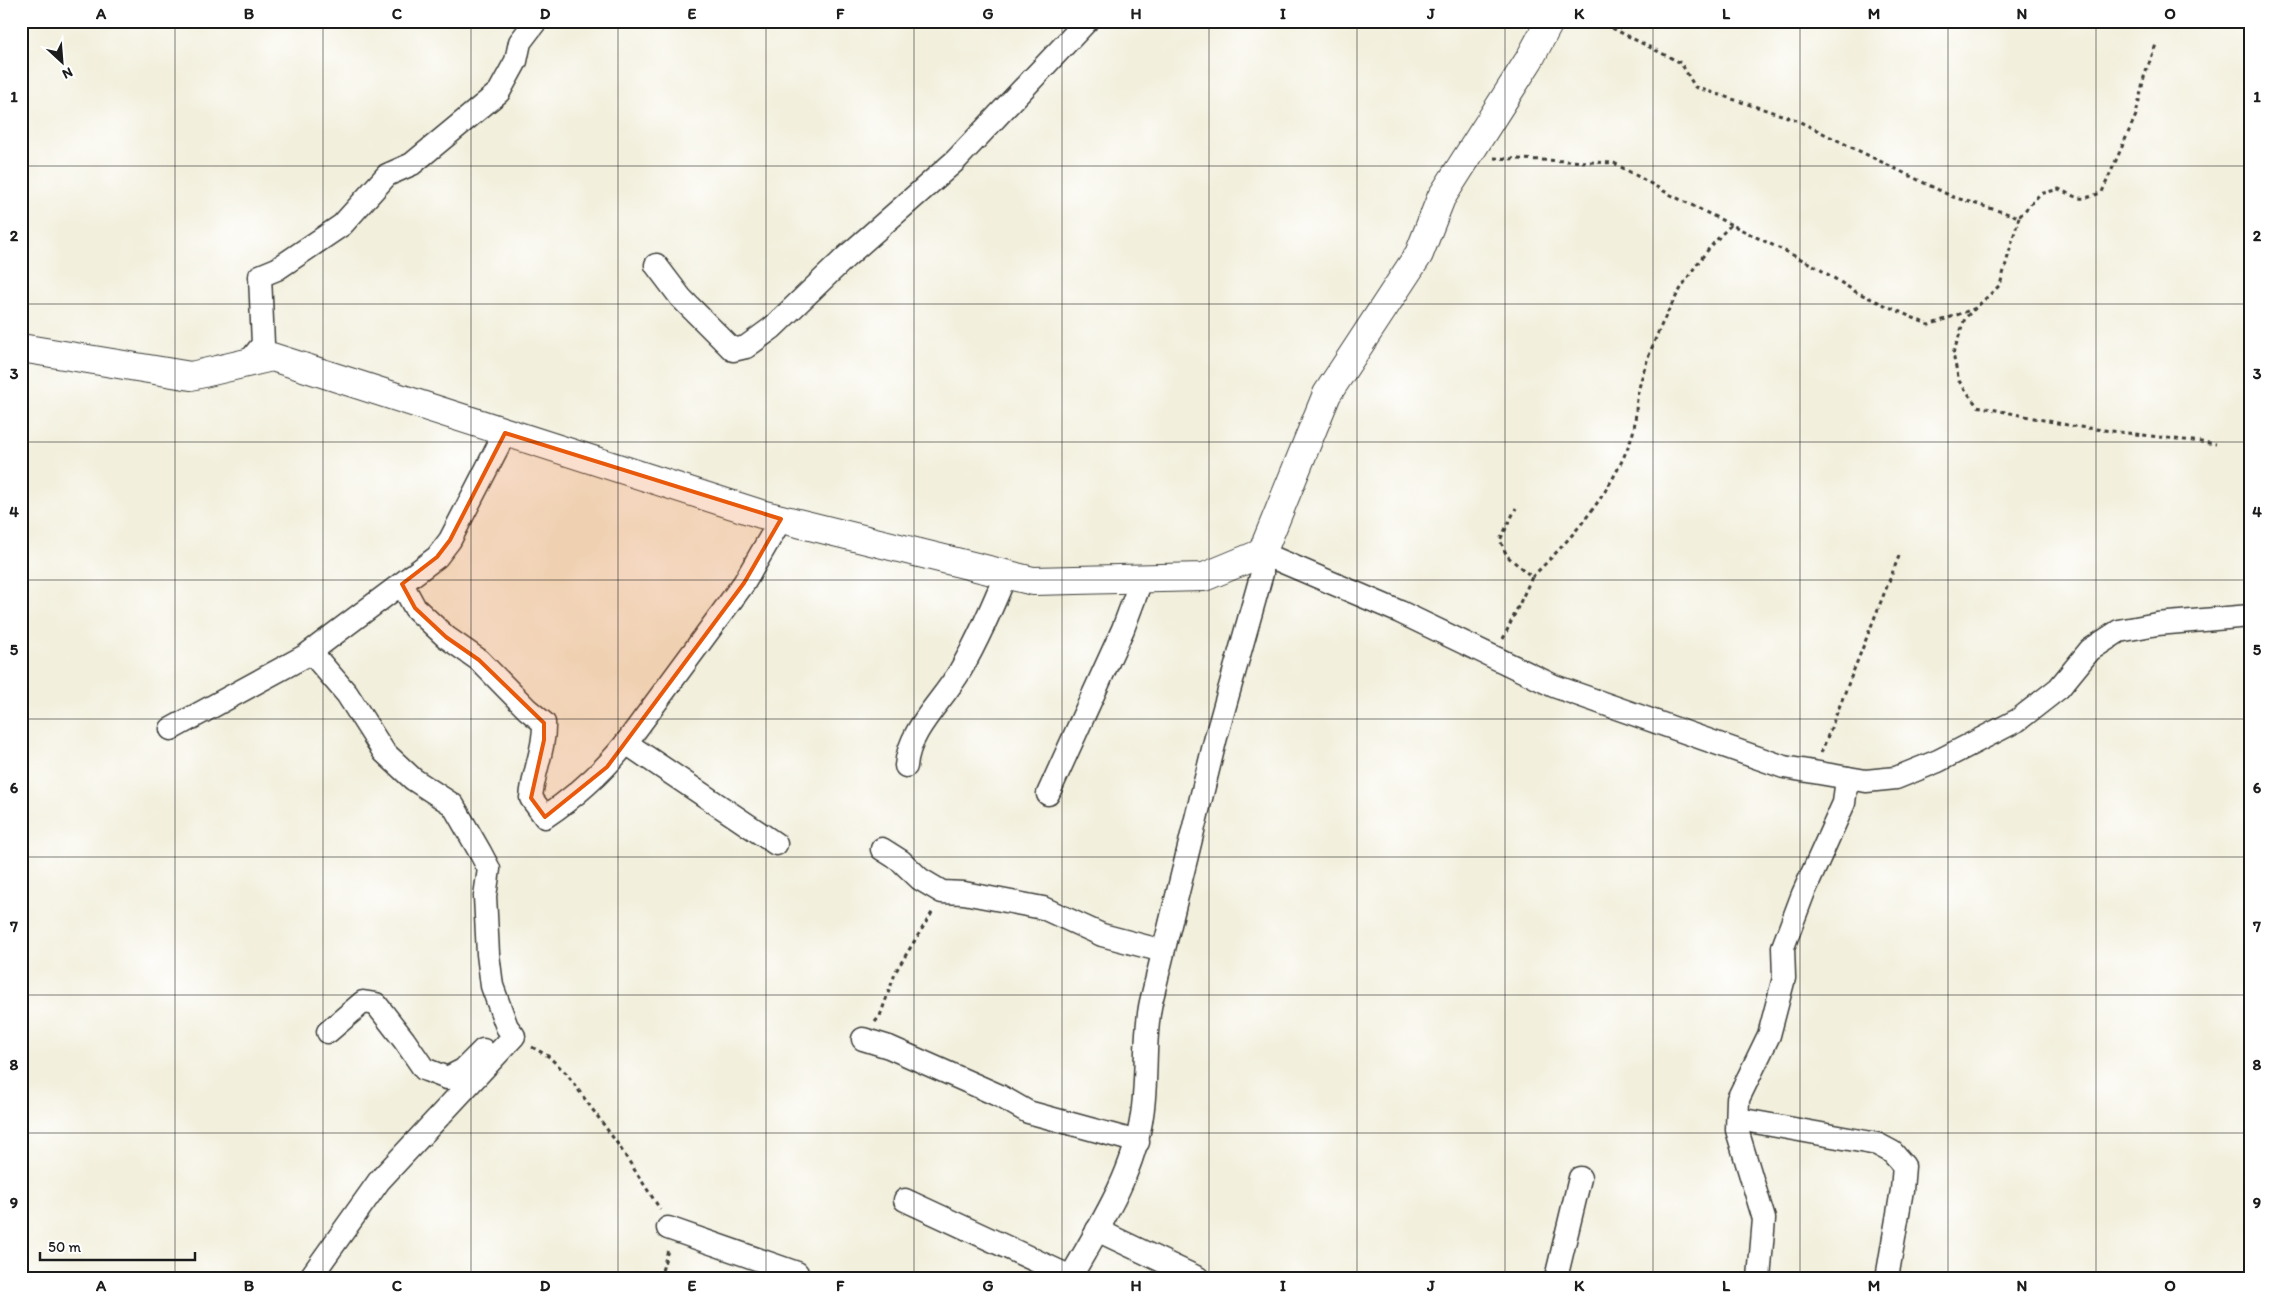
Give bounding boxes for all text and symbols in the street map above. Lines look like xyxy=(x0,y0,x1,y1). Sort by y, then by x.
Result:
text: A xyxy=(95,4,107,23)
text: B xyxy=(244,4,255,23)
text: C xyxy=(392,4,403,23)
text: D xyxy=(540,4,551,23)
text: E xyxy=(688,4,697,23)
text: F xyxy=(836,4,845,23)
text: G xyxy=(982,4,994,23)
text: H xyxy=(1130,4,1142,23)
text: I xyxy=(1280,4,1286,23)
text: J xyxy=(1426,4,1435,23)
text: K xyxy=(1574,4,1585,23)
text: L xyxy=(1722,4,1731,23)
text: M xyxy=(1868,4,1880,23)
text: N xyxy=(2017,4,2027,23)
text: O xyxy=(2164,4,2176,23)
north arrow xyxy=(38,38,88,88)
text: N xyxy=(60,64,75,83)
text: 1 xyxy=(10,87,18,106)
text: 1 xyxy=(2253,87,2261,106)
text: 2 xyxy=(10,226,19,245)
text: 2 xyxy=(2253,226,2262,245)
text: 3 xyxy=(10,364,19,383)
text: 3 xyxy=(2253,364,2262,383)
text: 4 xyxy=(9,502,19,521)
text: 4 xyxy=(2252,502,2262,521)
text: 5 xyxy=(10,640,19,659)
text: 5 xyxy=(2253,640,2262,659)
text: 6 xyxy=(10,778,19,797)
text: 6 xyxy=(2253,778,2262,797)
text: 7 xyxy=(9,917,18,936)
text: 7 xyxy=(2252,917,2261,936)
text: 8 xyxy=(10,1055,19,1074)
text: 8 xyxy=(2253,1055,2262,1074)
text: 9 xyxy=(10,1193,18,1212)
text: 9 xyxy=(2253,1193,2261,1212)
scale bar xyxy=(40,1229,195,1261)
text: 50 m xyxy=(48,1238,81,1256)
text: A xyxy=(95,1276,107,1295)
text: B xyxy=(244,1276,255,1295)
text: C xyxy=(392,1276,403,1295)
text: D xyxy=(540,1276,551,1295)
text: E xyxy=(688,1276,697,1295)
text: F xyxy=(836,1276,845,1295)
text: G xyxy=(982,1276,994,1295)
text: H xyxy=(1130,1276,1142,1295)
text: I xyxy=(1280,1276,1286,1295)
text: J xyxy=(1426,1276,1435,1295)
text: K xyxy=(1574,1276,1585,1295)
text: L xyxy=(1722,1276,1731,1295)
text: M xyxy=(1868,1276,1880,1295)
text: N xyxy=(2017,1276,2027,1295)
text: O xyxy=(2164,1276,2176,1295)

